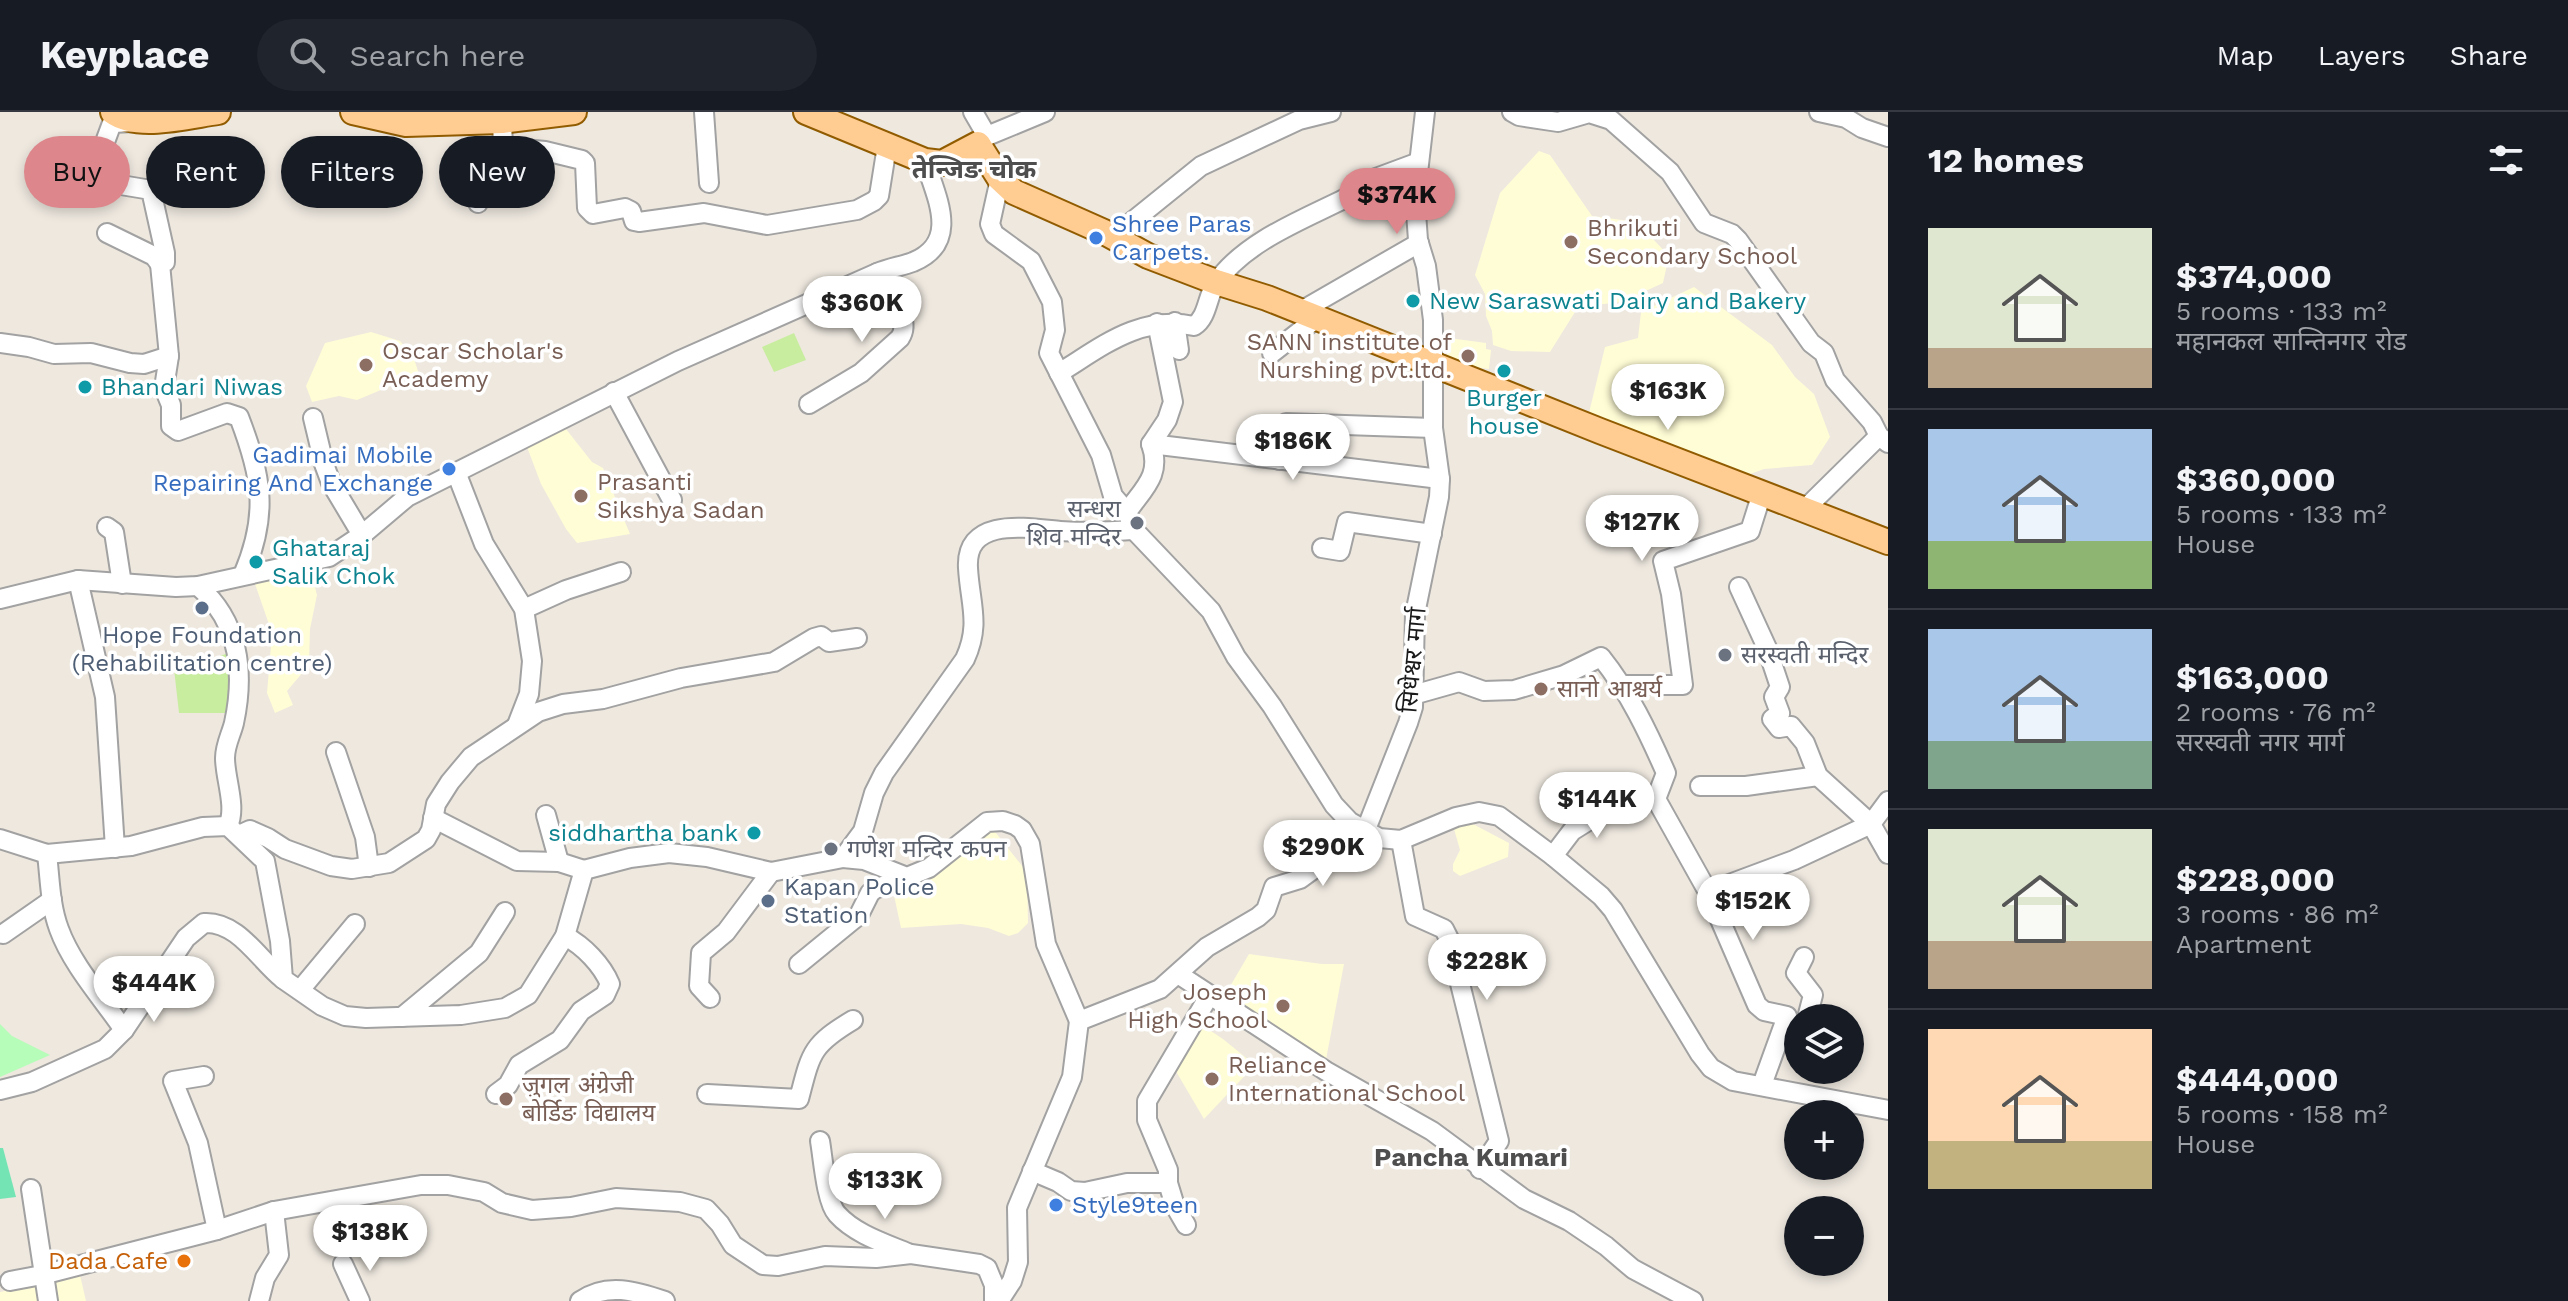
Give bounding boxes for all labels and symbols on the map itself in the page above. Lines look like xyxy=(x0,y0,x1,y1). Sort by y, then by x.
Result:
district label: तेन्जिङ चोक xyxy=(912,154,1037,184)
pin: $374K xyxy=(1341,168,1453,236)
place label: Shree Paras Carpets. xyxy=(1112,210,1251,266)
place label: Bhrikuti Secondary School xyxy=(1587,214,1798,270)
marker: Shree Paras Carpets. xyxy=(1087,229,1105,247)
marker: Bhrikuti Secondary School xyxy=(1562,233,1580,251)
pin: $360K xyxy=(806,276,918,344)
place label: New Saraswati Dairy and Bakery xyxy=(1429,287,1807,315)
marker: New Saraswati Dairy and Bakery xyxy=(1404,292,1422,310)
place label: SANN institute of Nurshing pvt.ltd. xyxy=(1247,328,1453,384)
place label: Oscar Scholar's Academy xyxy=(382,337,564,393)
marker: SANN institute of Nurshing pvt.ltd. xyxy=(1459,347,1477,365)
marker: Oscar Scholar's Academy xyxy=(357,356,375,374)
marker: Burger house xyxy=(1495,362,1513,380)
pin: $163K xyxy=(1612,364,1724,432)
place label: Bhandari Niwas xyxy=(101,373,283,401)
marker: Bhandari Niwas xyxy=(76,378,94,396)
place label: Burger house xyxy=(1466,384,1542,440)
pin: $186K xyxy=(1237,414,1349,482)
place label: Gadimai Mobile Repairing And Exchange xyxy=(153,441,433,497)
marker: Gadimai Mobile Repairing And Exchange xyxy=(440,460,458,478)
place label: Prasanti Sikshya Sadan xyxy=(597,468,765,524)
marker: Prasanti Sikshya Sadan xyxy=(572,487,590,505)
place label: सन्धरा शिव मन्दिर xyxy=(1026,495,1122,551)
pin: $127K xyxy=(1586,495,1698,563)
marker: सन्धरा शिव मन्दिर xyxy=(1128,514,1146,532)
place label: Ghataraj Salik Chok xyxy=(272,534,395,590)
marker: Ghataraj Salik Chok xyxy=(247,553,265,571)
marker: Hope Foundation (Rehabilitation centre) xyxy=(193,599,211,617)
street label: सिधेश्वर मार्ग xyxy=(1394,605,1432,714)
place label: Hope Foundation (Rehabilitation centre) xyxy=(72,621,332,677)
place label: सरस्वती मन्दिर xyxy=(1741,641,1870,669)
marker: सरस्वती मन्दिर xyxy=(1716,646,1734,664)
place label: सानो आश्चर्य xyxy=(1557,675,1663,703)
marker: सानो आश्चर्य xyxy=(1532,680,1550,698)
pin: $144K xyxy=(1541,772,1653,840)
place label: siddhartha bank xyxy=(548,819,738,847)
pin: $290K xyxy=(1267,820,1379,888)
marker: siddhartha bank xyxy=(745,824,763,842)
place label: गणेश मन्दिर कपन xyxy=(847,835,1007,863)
marker: गणेश मन्दिर कपन xyxy=(822,840,840,858)
place label: Kapan Police Station xyxy=(784,873,935,929)
pin: $152K xyxy=(1697,874,1809,942)
marker: Kapan Police Station xyxy=(759,892,777,910)
pin: $228K xyxy=(1431,934,1543,1002)
pin: $444K xyxy=(98,956,210,1024)
place label: Joseph High School xyxy=(1127,978,1268,1034)
marker: Joseph High School xyxy=(1274,997,1292,1015)
place label: Reliance International School xyxy=(1228,1051,1466,1107)
marker: Reliance International School xyxy=(1203,1070,1221,1088)
place label: जुगल अंग्रेजी बोर्डिङ विद्यालय xyxy=(522,1071,657,1127)
marker: जुगल अंग्रेजी बोर्डिङ विद्यालय xyxy=(497,1090,515,1108)
district label: Pancha Kumari xyxy=(1374,1142,1568,1172)
pin: $133K xyxy=(829,1153,941,1221)
place label: Style9teen xyxy=(1072,1191,1198,1219)
marker: Style9teen xyxy=(1047,1196,1065,1214)
pin: $138K xyxy=(314,1205,426,1273)
place label: Dada Cafe xyxy=(48,1247,168,1275)
marker: Dada Cafe xyxy=(175,1252,193,1270)

